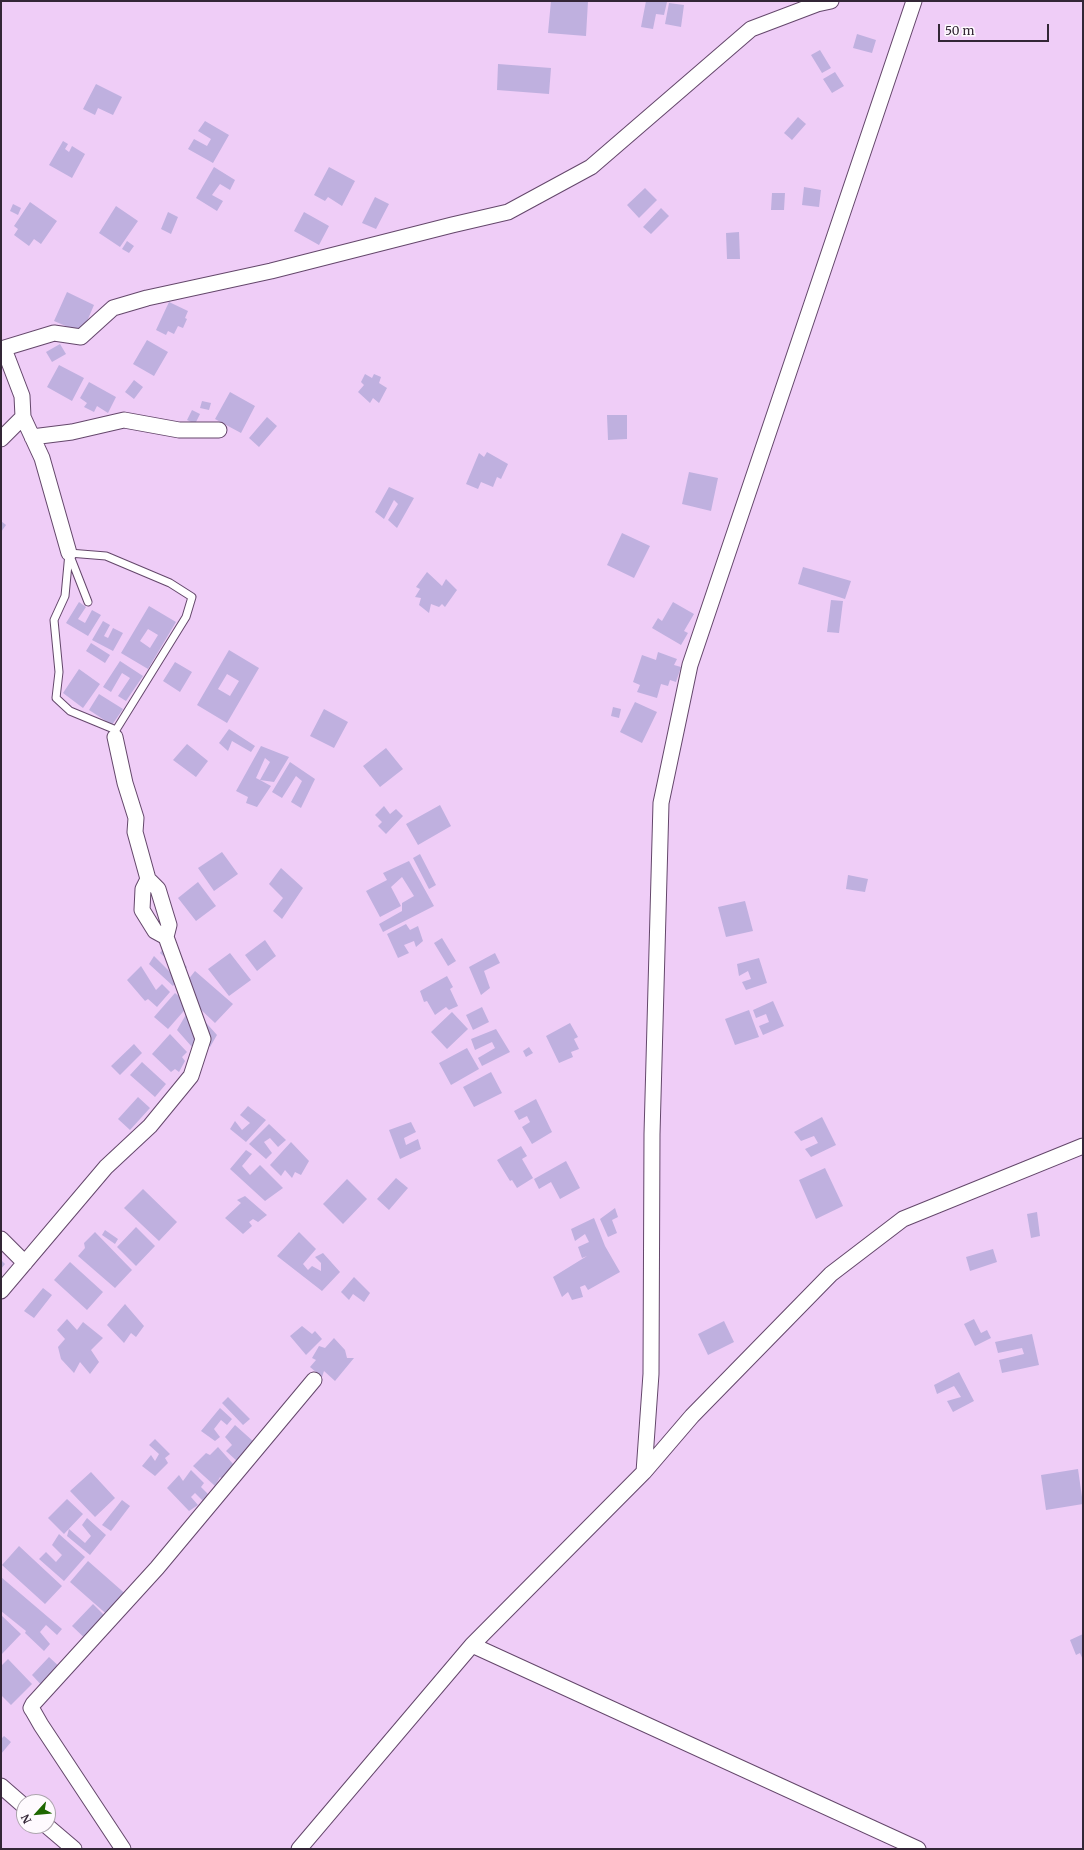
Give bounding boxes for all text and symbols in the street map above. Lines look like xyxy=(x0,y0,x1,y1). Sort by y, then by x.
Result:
scale bar xyxy=(940,16,1051,42)
text: 50 m xyxy=(945,23,974,38)
north arrow xyxy=(16,1794,56,1834)
text: N xyxy=(18,1812,34,1826)

